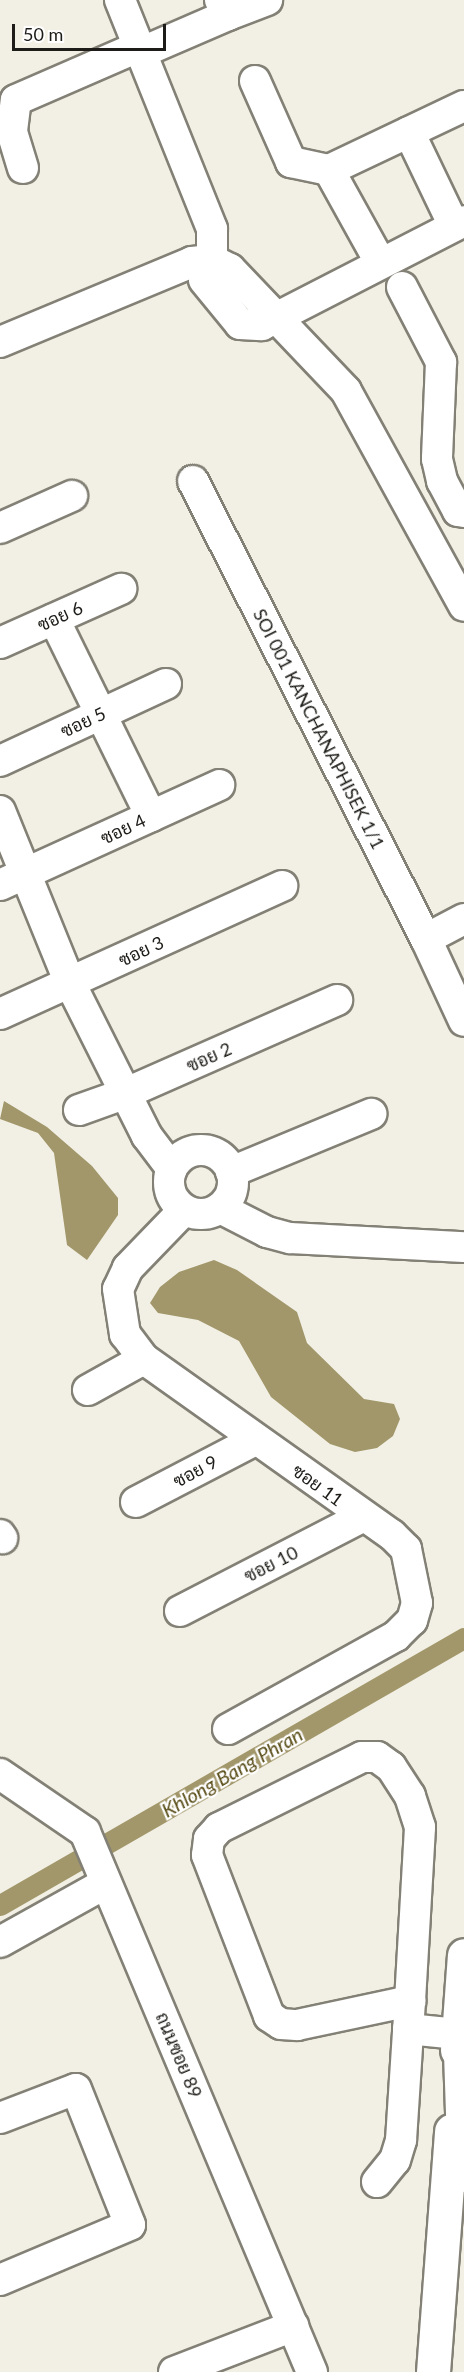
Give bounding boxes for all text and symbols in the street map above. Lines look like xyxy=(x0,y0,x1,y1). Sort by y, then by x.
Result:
scale bar xyxy=(15,12,170,50)
text: 50 m xyxy=(23,23,63,45)
street label: ซอย 6 xyxy=(34,597,86,635)
street label: SOI 001 KANCHANAPHISEK 1/1 xyxy=(249,605,389,853)
street label: ซอย 5 xyxy=(57,702,109,742)
street label: ซอย 4 xyxy=(97,809,149,849)
street label: ซอย 3 xyxy=(115,931,167,971)
street label: ซอย 2 xyxy=(183,1038,235,1076)
street label: ซอย 9 xyxy=(169,1450,221,1492)
street label: ซอย 11 xyxy=(288,1459,348,1511)
street label: ซอย 10 xyxy=(241,1541,301,1587)
water label: Khlong Bang Phran xyxy=(157,1722,307,1822)
street label: ถนนซอย 89 xyxy=(151,2009,207,2101)

